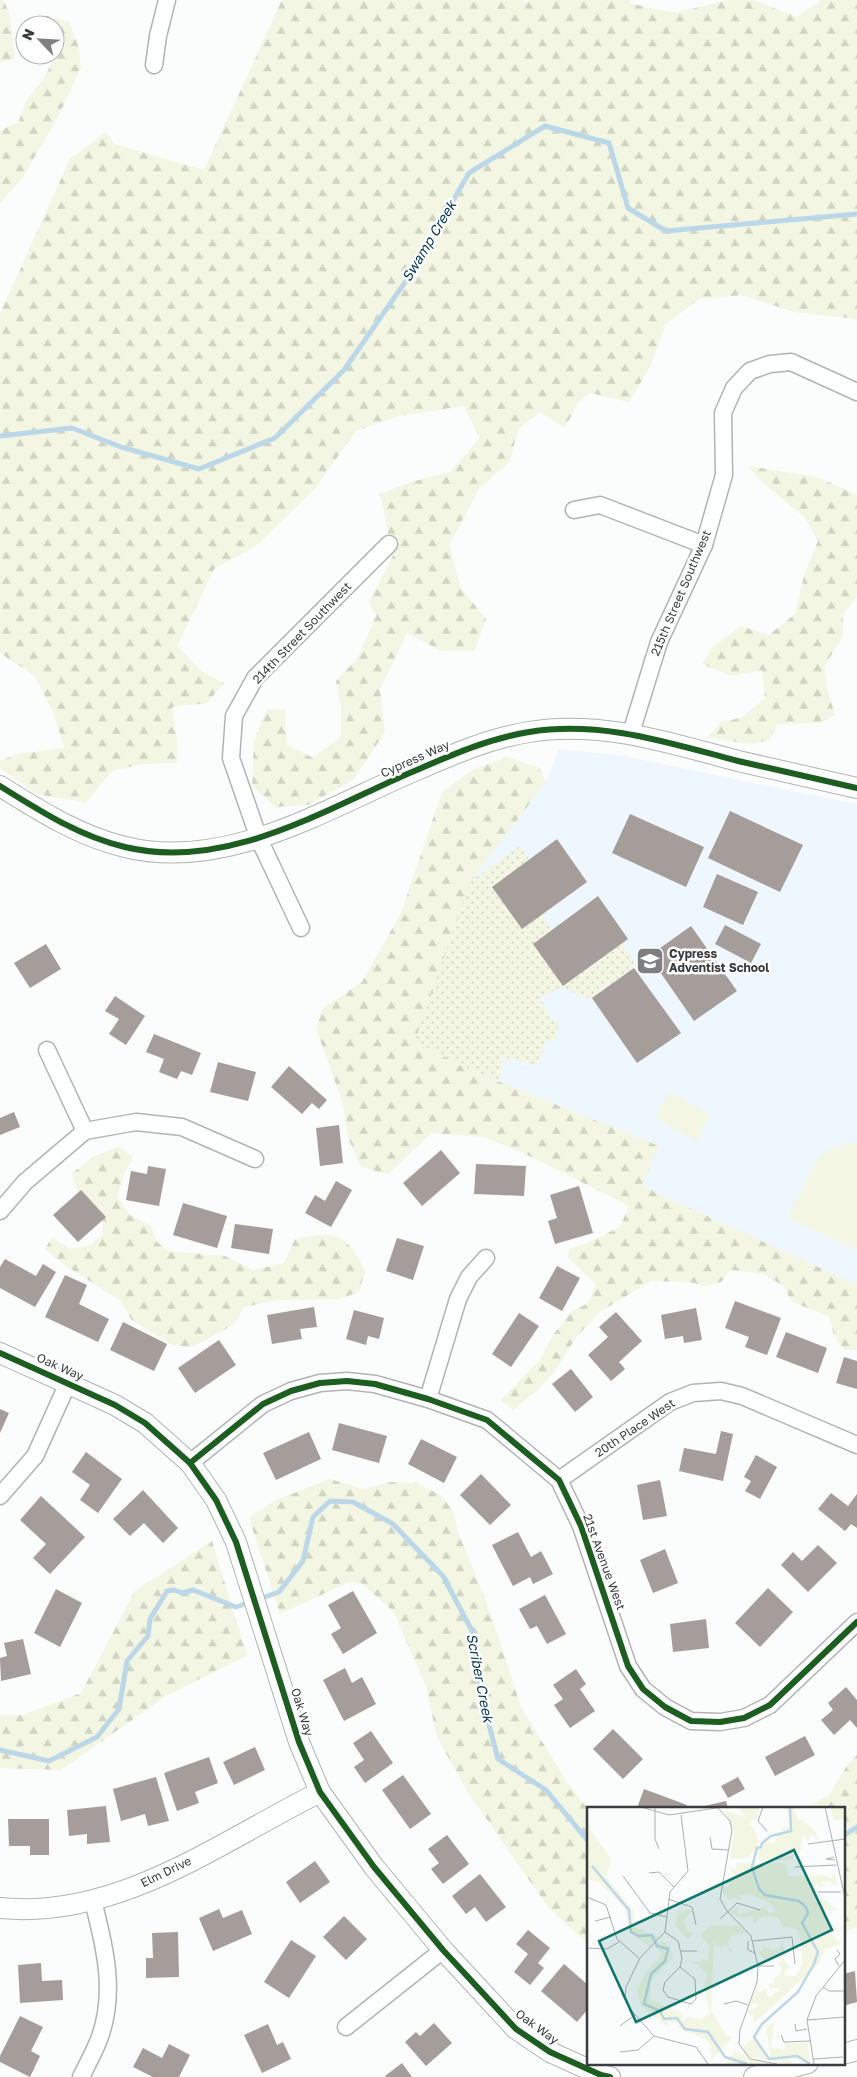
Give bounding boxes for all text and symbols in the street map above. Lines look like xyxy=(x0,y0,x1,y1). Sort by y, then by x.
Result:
north arrow xyxy=(15,15,65,65)
text: N xyxy=(18,26,38,43)
water label: Swamp Creek xyxy=(398,195,460,284)
street label: 215th Street Southwest xyxy=(647,527,714,658)
street label: 214th Street Southwest xyxy=(249,578,354,687)
street label: Cypress Way xyxy=(378,737,452,780)
school or university icon: Cypress Adventist School xyxy=(635,946,665,976)
place label: Cypress Adventist School xyxy=(669,946,769,975)
street label: Oak Way xyxy=(34,1350,86,1384)
street label: 20th Place West xyxy=(592,1395,678,1460)
street label: 21st Avenue West xyxy=(580,1512,629,1612)
water label: Scriber Creek xyxy=(464,1632,498,1726)
street label: Oak Way xyxy=(288,1686,317,1738)
inset map xyxy=(587,1807,844,2064)
street label: Elm Drive xyxy=(138,1853,194,1890)
street label: Oak Way xyxy=(513,2006,562,2047)

